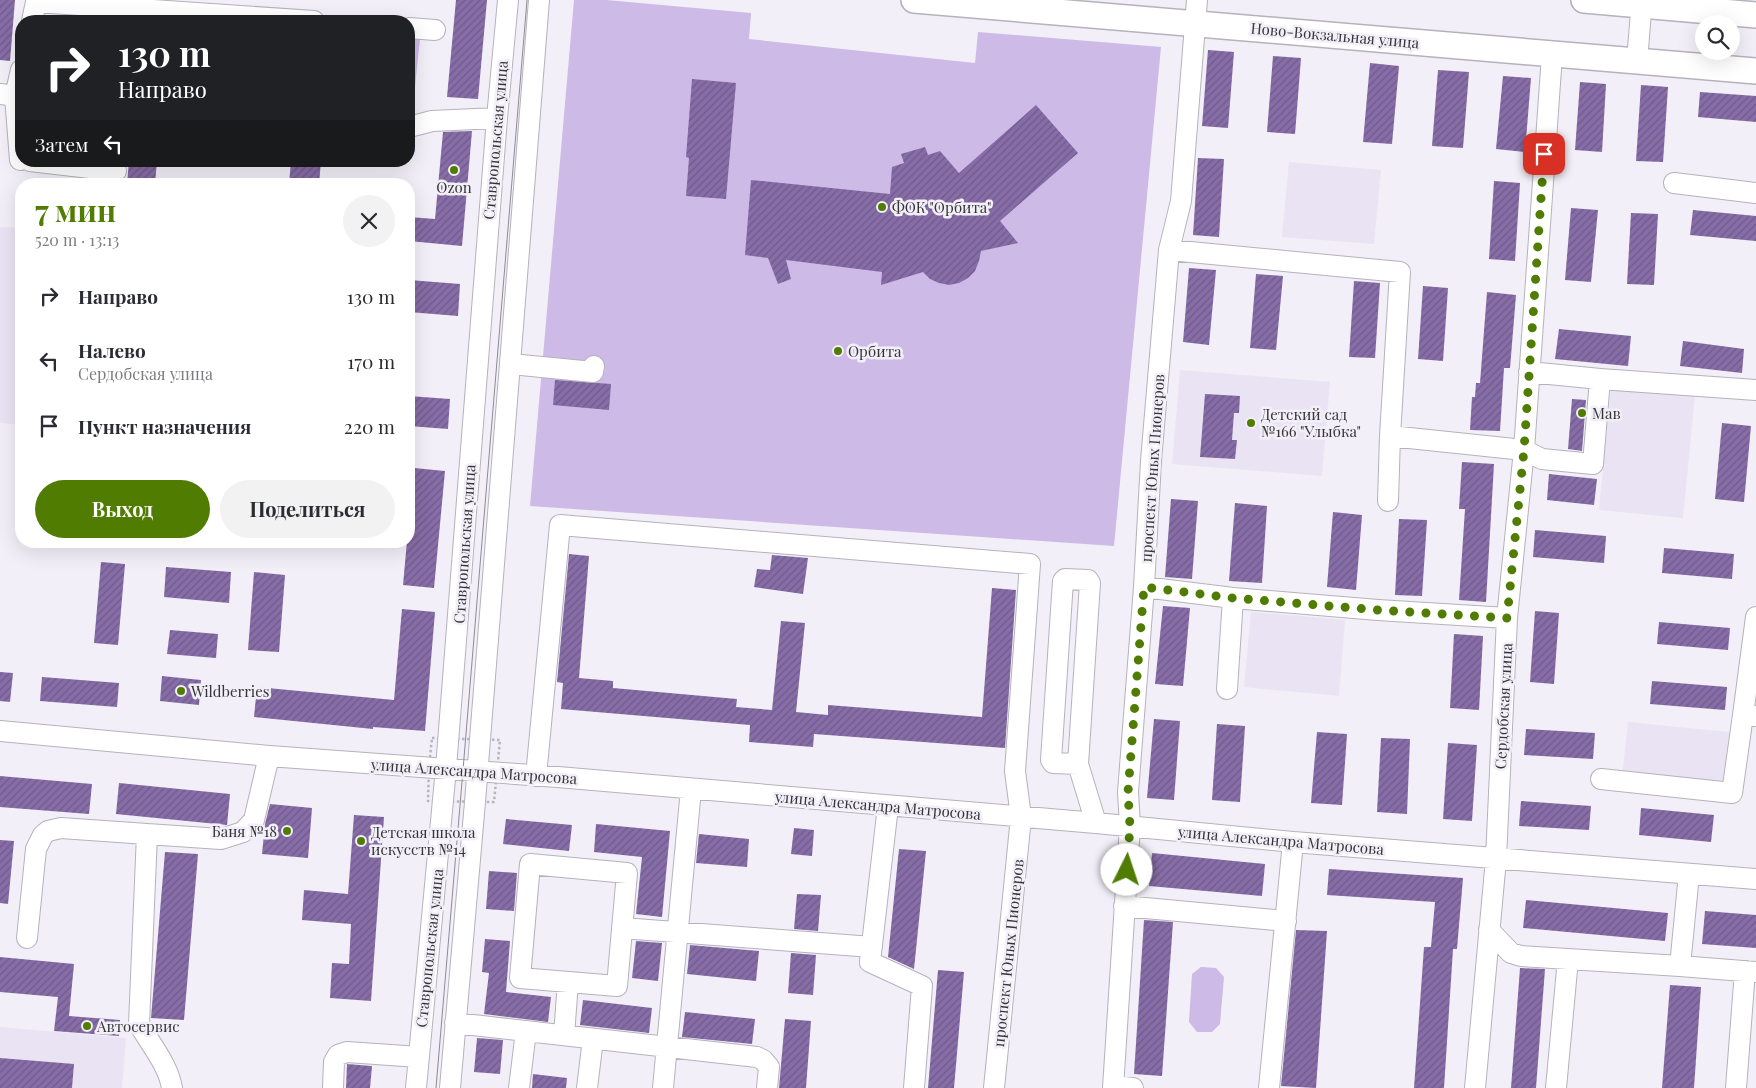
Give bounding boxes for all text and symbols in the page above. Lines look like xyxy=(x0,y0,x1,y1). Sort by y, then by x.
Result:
map controls xyxy=(1695,15,1740,60)
button: search xyxy=(1695,15,1740,60)
street label: Ново-Вокзальная улица xyxy=(1250,18,1421,52)
text: 130 m xyxy=(118,29,211,76)
icon: right xyxy=(35,35,100,100)
street label: Ставропольская улица xyxy=(478,59,512,220)
text: Направо xyxy=(118,74,207,104)
icon: left xyxy=(99,130,127,158)
text: Затем xyxy=(35,131,89,157)
pin xyxy=(1523,133,1565,175)
icon: arrive xyxy=(1530,140,1558,168)
marker: Ozon xyxy=(448,164,460,176)
place label: Ozon xyxy=(436,177,472,197)
text: 7 мин xyxy=(35,190,116,230)
button: close xyxy=(343,195,395,247)
place label: ФОК "Орбита" xyxy=(892,197,991,217)
marker: ФОК "Орбита" xyxy=(876,201,888,213)
text: 520 m · 13:13 xyxy=(35,229,119,250)
icon: right xyxy=(35,282,63,310)
text: Направо xyxy=(78,283,158,309)
text: 130 m xyxy=(347,283,395,309)
text: Налево xyxy=(78,337,146,363)
place label: Орбита xyxy=(848,341,902,361)
marker: Орбита xyxy=(832,345,844,357)
icon: left xyxy=(35,347,63,375)
text: 170 m xyxy=(347,348,395,374)
text: Сердобская улица xyxy=(78,363,213,384)
street label: проспект Юных Пионеров xyxy=(1135,373,1169,563)
place label: Мав xyxy=(1592,403,1621,423)
place label: Детский сад №166 "Улыбка" xyxy=(1261,404,1361,441)
marker: Мав xyxy=(1576,407,1588,419)
icon: arrive xyxy=(35,412,63,440)
text: Пункт назначения xyxy=(78,413,251,439)
text: 220 m xyxy=(344,413,395,439)
marker: Детский сад №166 "Улыбка" xyxy=(1245,417,1257,429)
street label: Ставропольская улица xyxy=(448,463,480,624)
button: Выход xyxy=(35,480,210,538)
button: Поделиться xyxy=(220,480,395,538)
street label: Сердобская улица xyxy=(1490,642,1516,770)
place label: Wildberries xyxy=(190,681,270,701)
marker: Wildberries xyxy=(175,685,187,697)
street label: улица Александра Матросова xyxy=(369,754,578,788)
street label: улица Александра Матросова xyxy=(773,786,982,824)
place label: Баня №18 xyxy=(212,821,277,841)
street label: улица Александра Матросова xyxy=(1176,821,1385,859)
place label: Детская школа искусств №14 xyxy=(371,822,476,859)
marker: Баня №18 xyxy=(281,825,293,837)
marker: Детская школа искусств №14 xyxy=(355,835,367,847)
position arrow xyxy=(1100,843,1152,895)
street label: проспект Юных Пионеров xyxy=(988,858,1028,1048)
street label: Ставропольская улица xyxy=(411,867,447,1028)
place label: Автосервис xyxy=(96,1016,180,1036)
marker: Автосервис xyxy=(81,1020,93,1032)

